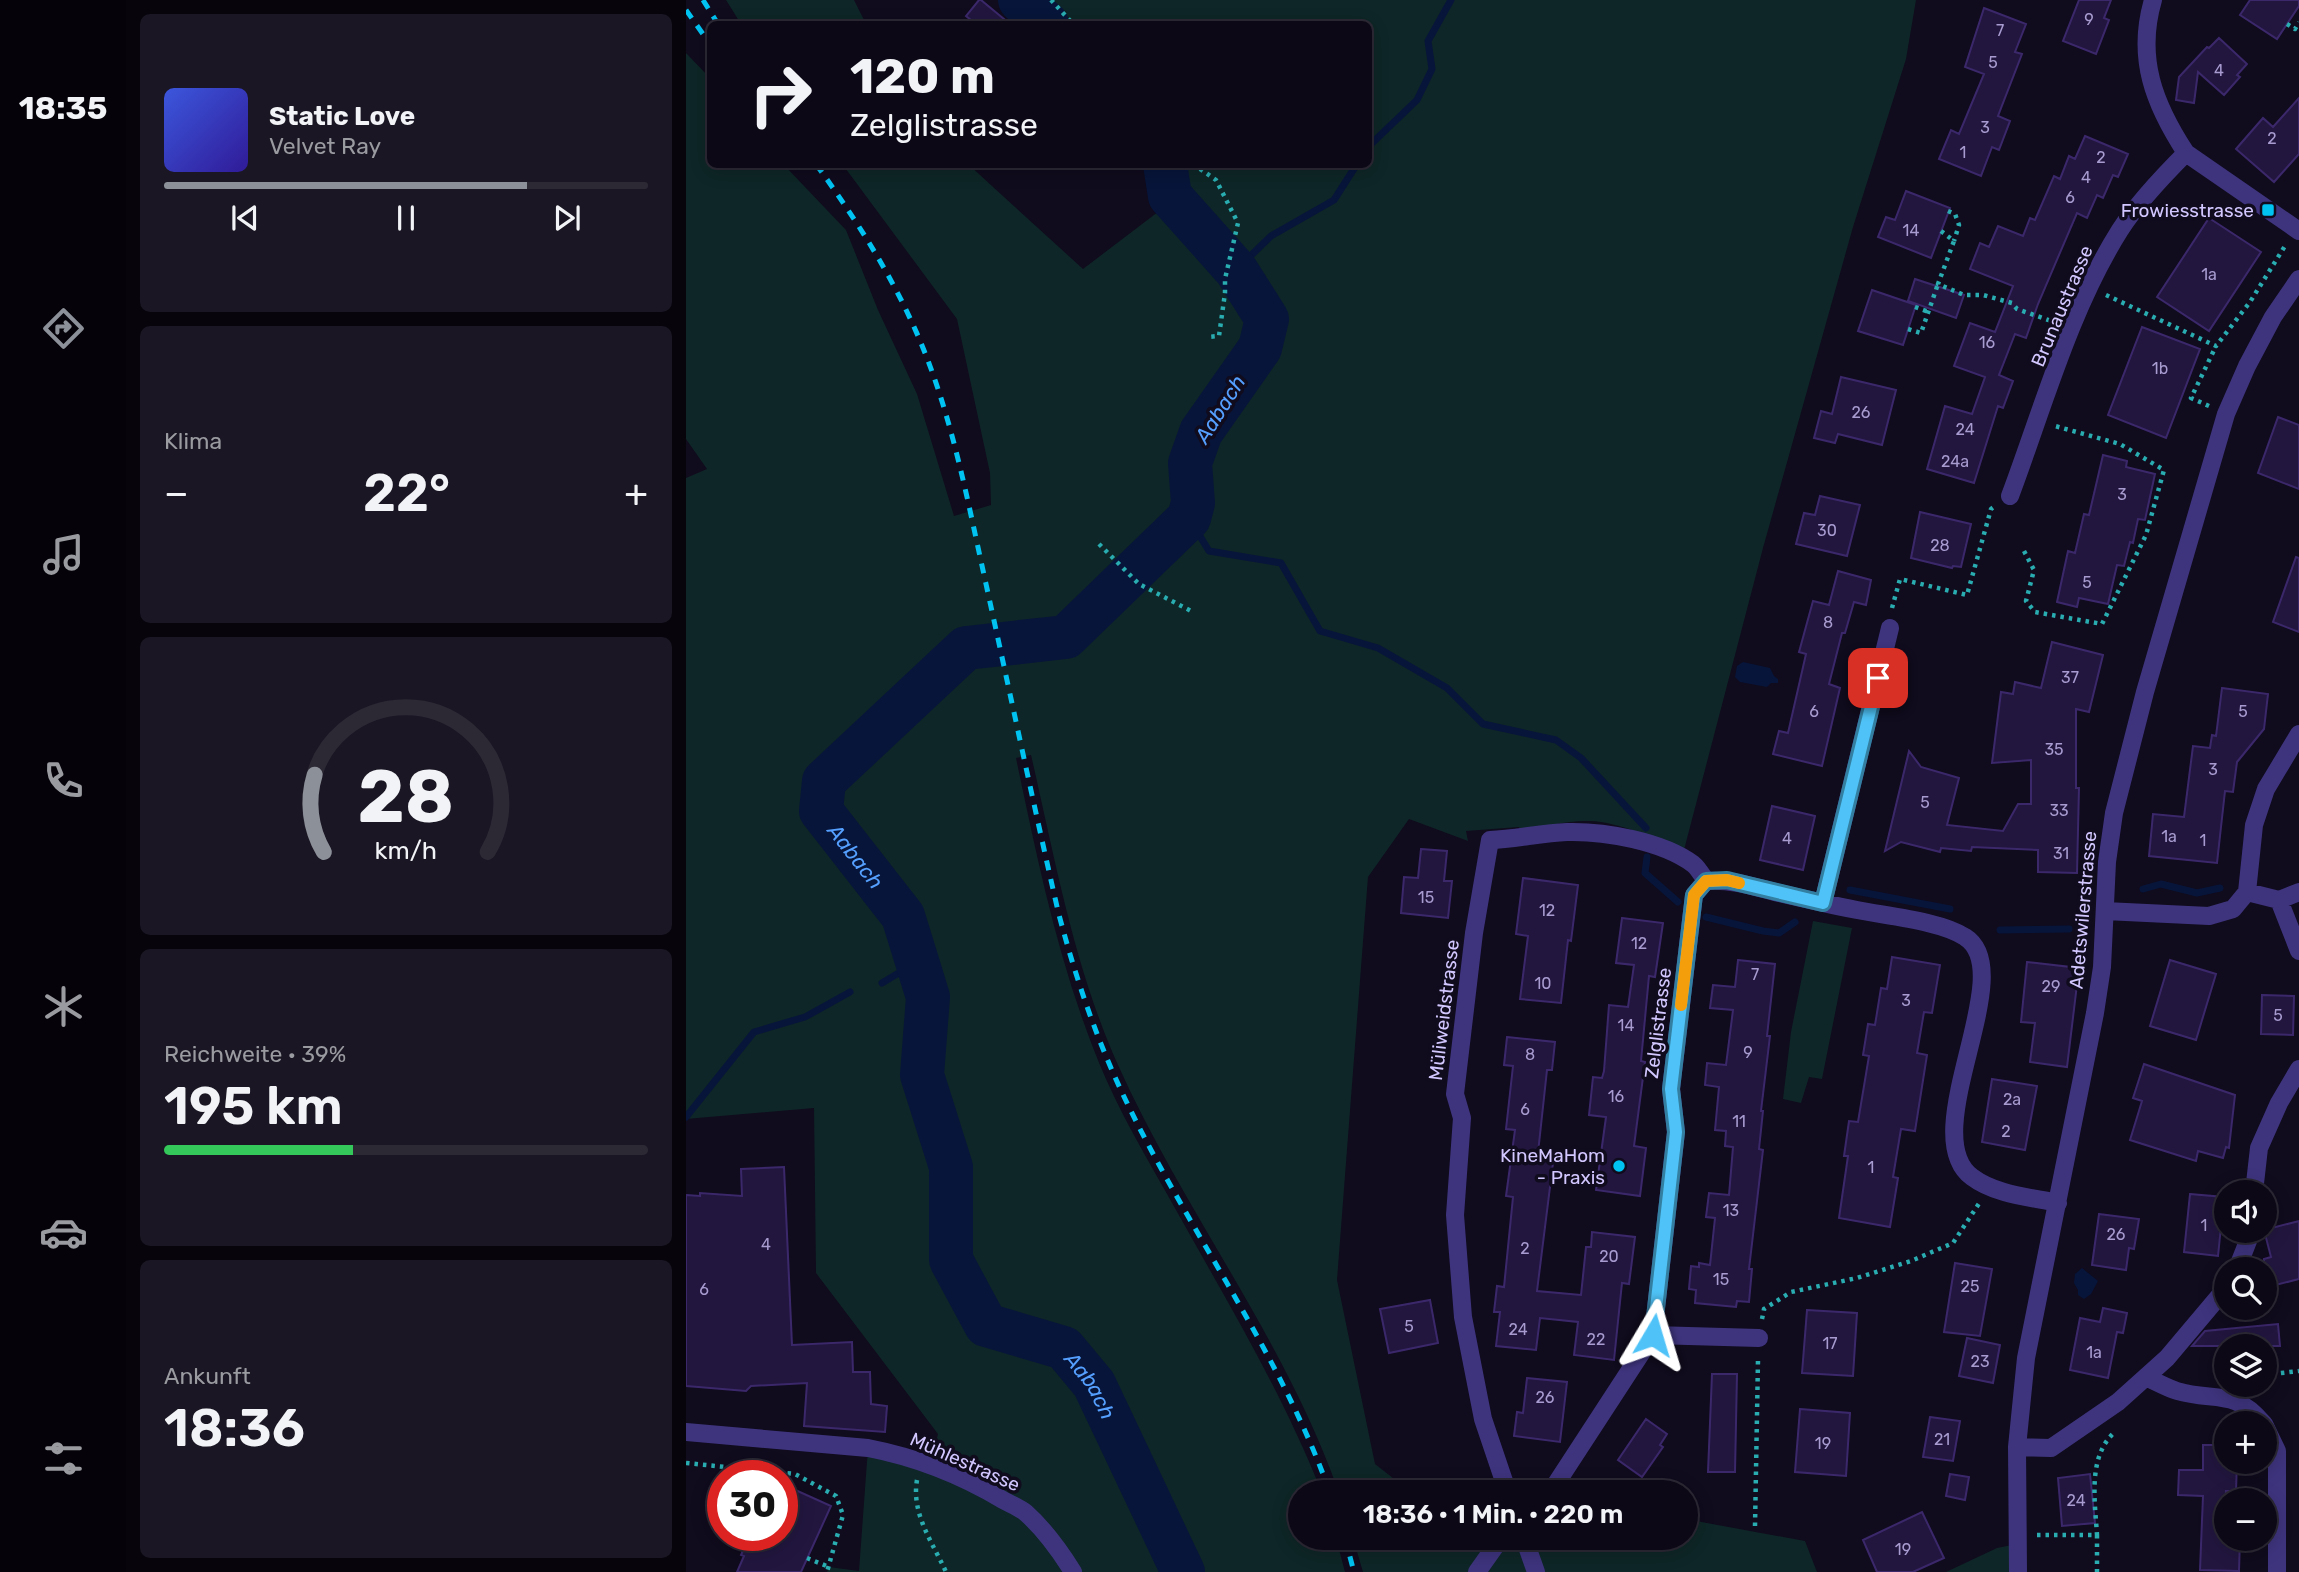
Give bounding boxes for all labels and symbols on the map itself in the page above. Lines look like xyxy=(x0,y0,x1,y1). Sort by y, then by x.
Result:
house number: 9 xyxy=(2084,10,2094,29)
house number: 7 xyxy=(1996,21,2004,40)
house number: 5 xyxy=(1988,53,1998,72)
house number: 4 xyxy=(2214,61,2224,80)
house number: 3 xyxy=(1980,118,1990,137)
house number: 2 xyxy=(2267,129,2277,148)
house number: 1 xyxy=(1960,143,1966,162)
house number: 2 xyxy=(2096,148,2106,167)
house number: 4 xyxy=(2081,168,2091,187)
house number: 6 xyxy=(2065,188,2075,207)
place label: Frowiesstrasse xyxy=(2121,199,2254,222)
marker: Frowiesstrasse xyxy=(2260,202,2276,218)
house number: 14 xyxy=(1903,221,1919,240)
street label: Brunaustrasse xyxy=(2026,242,2098,370)
house number: 1a xyxy=(2201,265,2217,284)
house number: 16 xyxy=(1979,333,1996,352)
house number: 1b xyxy=(2152,359,2168,378)
water label: Aabach xyxy=(1189,370,1251,449)
house number: 26 xyxy=(1851,403,1871,422)
house number: 24 xyxy=(1955,420,1975,439)
house number: 24a xyxy=(1941,452,1969,471)
house number: 3 xyxy=(2117,485,2127,504)
house number: 30 xyxy=(1817,521,1837,540)
house number: 28 xyxy=(1930,536,1950,555)
house number: 5 xyxy=(2082,573,2092,592)
house number: 8 xyxy=(1823,613,1833,632)
pin xyxy=(1848,648,1908,708)
house number: 37 xyxy=(2061,668,2079,687)
house number: 6 xyxy=(1809,702,1819,721)
house number: 5 xyxy=(2238,702,2248,721)
house number: 35 xyxy=(2044,740,2064,759)
house number: 3 xyxy=(2208,760,2218,779)
house number: 5 xyxy=(1920,793,1930,812)
house number: 33 xyxy=(2049,801,2069,820)
water label: Aabach xyxy=(822,818,889,893)
house number: 1a xyxy=(2161,827,2177,846)
house number: 4 xyxy=(1782,829,1792,848)
street label: Adetswilerstrasse xyxy=(2065,830,2101,990)
house number: 1 xyxy=(2200,831,2206,850)
house number: 31 xyxy=(2053,844,2069,863)
house number: 15 xyxy=(1418,888,1434,907)
house number: 12 xyxy=(1539,901,1555,920)
house number: 12 xyxy=(1631,934,1647,953)
street label: Müliweidstrasse xyxy=(1424,938,1464,1082)
house number: 7 xyxy=(1751,965,1759,984)
street label: Zelglistrasse xyxy=(1640,966,1676,1080)
house number: 10 xyxy=(1534,974,1552,993)
house number: 29 xyxy=(2042,977,2060,996)
house number: 3 xyxy=(1901,991,1911,1010)
house number: 5 xyxy=(2273,1006,2283,1025)
house number: 14 xyxy=(1618,1016,1634,1035)
house number: 9 xyxy=(1743,1043,1753,1062)
house number: 8 xyxy=(1525,1045,1535,1064)
house number: 16 xyxy=(1608,1087,1625,1106)
house number: 2a xyxy=(2003,1090,2021,1109)
house number: 6 xyxy=(1520,1100,1530,1119)
house number: 11 xyxy=(1732,1112,1746,1131)
house number: 2 xyxy=(2001,1122,2011,1141)
place label: KineMaHom - Praxis xyxy=(1500,1144,1605,1189)
marker: KineMaHom - Praxis xyxy=(1611,1158,1627,1174)
house number: 1 xyxy=(1868,1158,1874,1177)
house number: 13 xyxy=(1723,1201,1739,1220)
house number: 1 xyxy=(2201,1216,2207,1235)
house number: 26 xyxy=(2106,1225,2126,1244)
house number: 4 xyxy=(761,1235,771,1254)
house number: 2 xyxy=(1520,1239,1530,1258)
house number: 20 xyxy=(1599,1247,1619,1266)
house number: 15 xyxy=(1713,1270,1729,1289)
house number: 25 xyxy=(1961,1277,1979,1296)
house number: 6 xyxy=(699,1280,709,1299)
position arrow xyxy=(1616,1298,1690,1372)
house number: 5 xyxy=(1404,1317,1414,1336)
house number: 24 xyxy=(1508,1320,1528,1339)
house number: 22 xyxy=(1587,1330,1605,1349)
house number: 17 xyxy=(1822,1334,1838,1353)
house number: 1a xyxy=(2086,1343,2102,1362)
water label: Aabach xyxy=(1059,1346,1121,1423)
house number: 23 xyxy=(1970,1352,1990,1371)
house number: 26 xyxy=(1535,1388,1555,1407)
street label: Mühlestrasse xyxy=(906,1427,1024,1497)
house number: 21 xyxy=(1934,1430,1950,1449)
house number: 19 xyxy=(1815,1434,1831,1453)
speed limit sign: 30 xyxy=(707,1460,798,1551)
house number: 24 xyxy=(2066,1491,2086,1510)
house number: 19 xyxy=(1895,1540,1911,1559)

